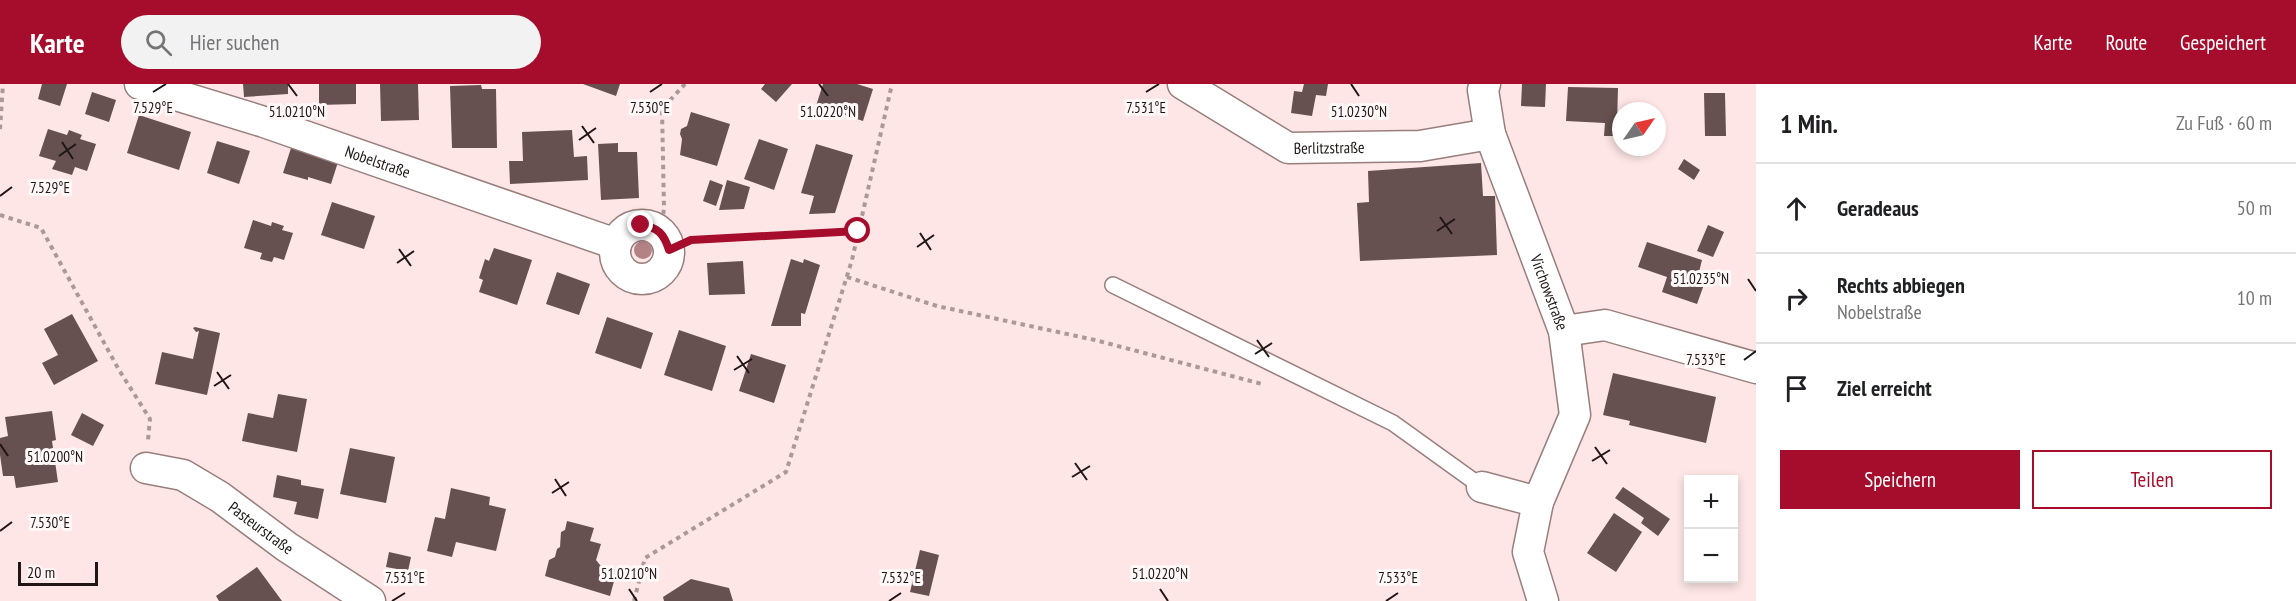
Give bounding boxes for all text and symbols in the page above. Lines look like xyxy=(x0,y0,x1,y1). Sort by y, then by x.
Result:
search box xyxy=(121,15,541,69)
text: Karte xyxy=(30,24,85,61)
icon: search xyxy=(142,26,175,59)
text: Hier suchen xyxy=(190,28,279,56)
text: Karte xyxy=(2034,29,2072,56)
text: Route xyxy=(2105,29,2147,56)
text: Gespeichert xyxy=(2180,29,2266,56)
text: 7.529°E xyxy=(133,98,173,117)
text: 7.530°E xyxy=(630,98,670,117)
text: 7.531°E xyxy=(1126,98,1166,117)
text: 51.0210°N xyxy=(269,102,325,121)
text: 51.0220°N xyxy=(800,102,856,121)
text: 51.0230°N xyxy=(1331,102,1387,121)
north arrow xyxy=(1612,102,1666,156)
text: 1 Min. xyxy=(1780,107,1838,140)
text: Zu Fuß · 60 m xyxy=(2176,110,2272,136)
street label: Berlitzstraße xyxy=(1293,137,1365,158)
street label: Nobelstraße xyxy=(342,141,413,182)
text: 7.529°E xyxy=(30,178,70,197)
icon: ahead xyxy=(1780,192,1813,225)
text: Geradeaus xyxy=(1837,194,1919,222)
text: 50 m xyxy=(2237,195,2272,221)
route end xyxy=(627,211,653,237)
route start xyxy=(844,217,870,243)
street label: Virchowstraße xyxy=(1526,251,1573,333)
text: 51.0235°N xyxy=(1673,269,1729,288)
text: Rechts abbiegen xyxy=(1837,271,1965,299)
icon: right xyxy=(1780,282,1813,315)
text: 10 m xyxy=(2237,285,2272,311)
text: Nobelstraße xyxy=(1837,299,1922,325)
text: 7.533°E xyxy=(1686,350,1726,369)
icon: arrive xyxy=(1780,372,1813,405)
text: Ziel erreicht xyxy=(1837,374,1932,402)
text: 51.0200°N xyxy=(27,447,83,466)
button: Speichern xyxy=(1780,450,2020,509)
button: Teilen xyxy=(2032,450,2272,509)
map controls xyxy=(1684,475,1738,583)
button: + xyxy=(1684,475,1738,529)
street label: Pasteurstraße xyxy=(225,497,297,558)
text: 7.530°E xyxy=(30,513,70,532)
button: − xyxy=(1684,529,1738,583)
scale bar xyxy=(18,559,98,586)
text: 20 m xyxy=(27,562,55,582)
text: 51.0210°N xyxy=(601,564,657,583)
text: 51.0220°N xyxy=(1132,564,1188,583)
text: 7.531°E xyxy=(385,568,425,587)
text: 7.532°E xyxy=(881,568,921,587)
text: 7.533°E xyxy=(1378,568,1418,587)

